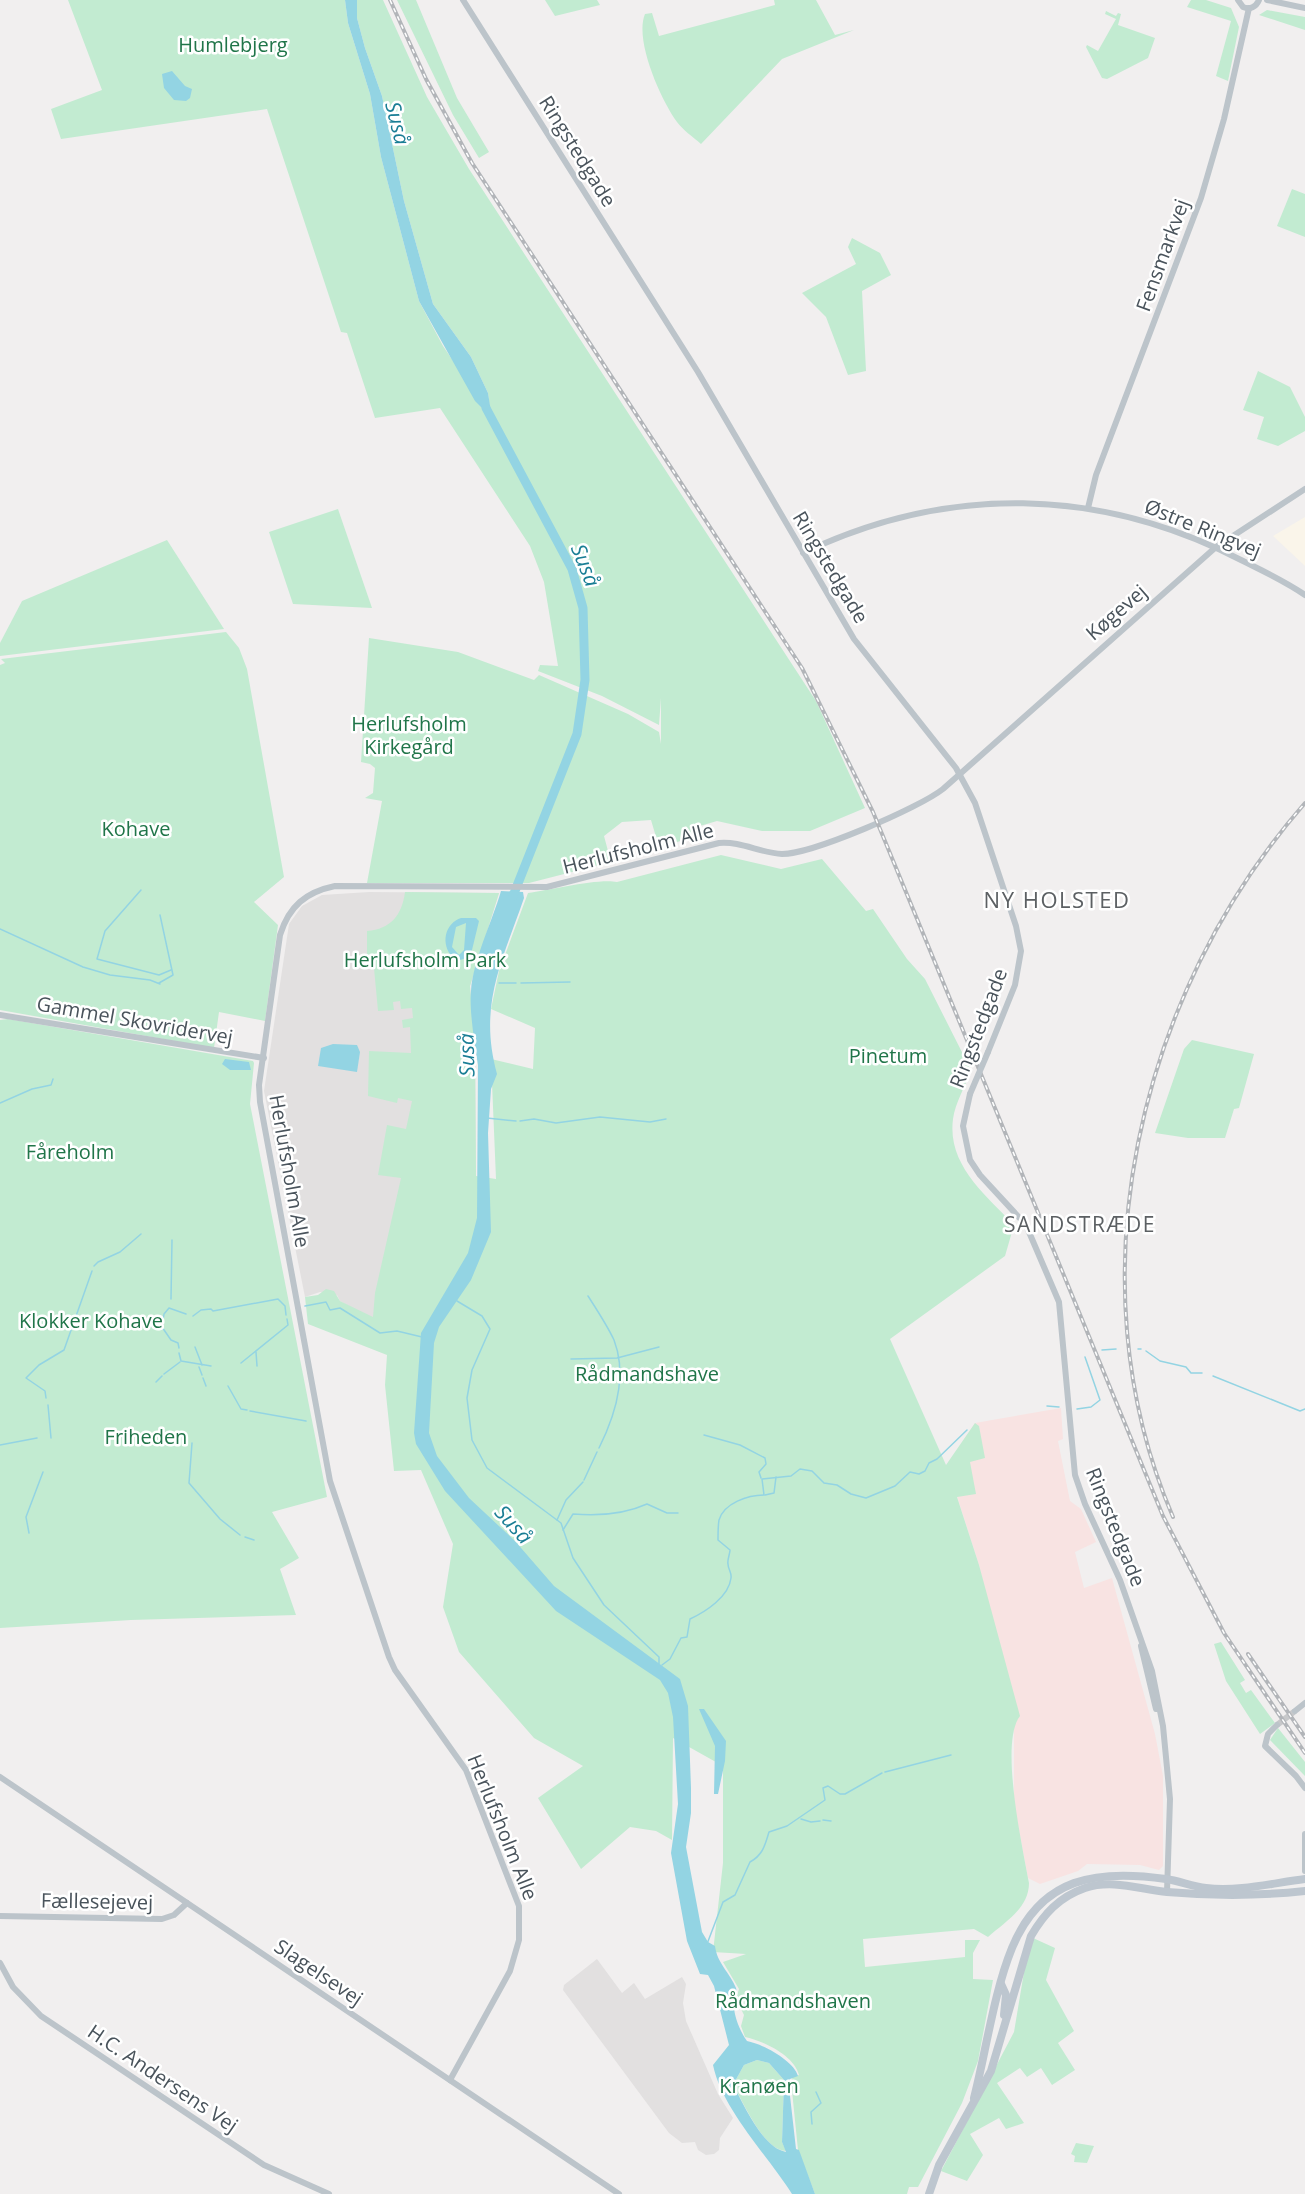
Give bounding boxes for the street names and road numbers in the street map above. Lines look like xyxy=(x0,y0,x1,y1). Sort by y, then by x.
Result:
street label: Ringstedgade xyxy=(533,90,623,212)
street label: Fensmarkvej xyxy=(1129,195,1195,315)
street label: Østre Ringvej xyxy=(1141,492,1265,564)
street label: Ringstedgade xyxy=(787,506,875,628)
street label: Køgevej xyxy=(1080,578,1152,646)
street label: Herlufsholm Alle xyxy=(560,816,716,880)
street label: Ringstedgade xyxy=(943,964,1013,1092)
street label: Gammel Skovridervej xyxy=(35,989,235,1051)
street label: Herlufsholm Alle xyxy=(263,1092,317,1250)
street label: Ringstedgade xyxy=(1080,1463,1152,1591)
street label: Herlufsholm Alle xyxy=(461,1750,545,1904)
street label: Fællesejevej xyxy=(41,1887,153,1915)
street label: Slagelsevej xyxy=(269,1932,369,2012)
street label: H.C. Andersens Vej xyxy=(83,2018,243,2138)

